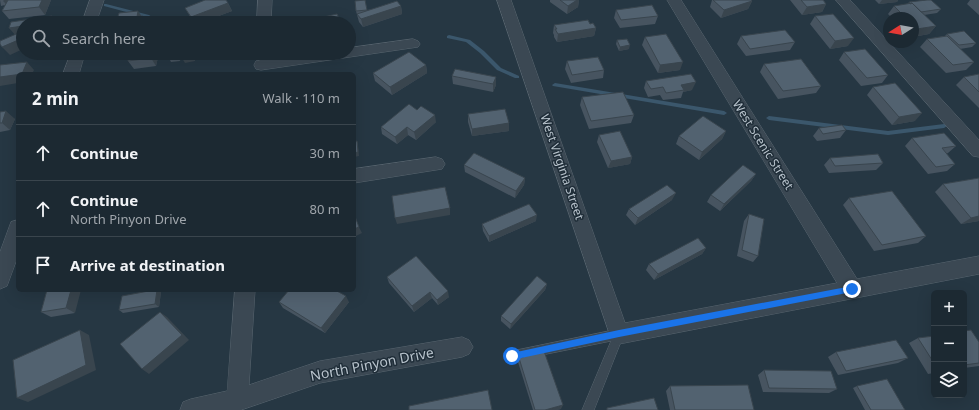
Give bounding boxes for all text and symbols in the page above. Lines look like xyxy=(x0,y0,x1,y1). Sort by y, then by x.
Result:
north arrow xyxy=(883,12,919,48)
search box xyxy=(16,16,356,60)
icon: search xyxy=(30,27,52,49)
text: Search here xyxy=(62,28,145,48)
text: 2 min xyxy=(32,87,79,110)
text: Walk · 110 m xyxy=(262,89,340,107)
street label: West Scenic Street xyxy=(729,97,798,193)
street label: West Virginia Street xyxy=(536,112,589,222)
icon: ahead xyxy=(32,142,54,164)
text: Continue xyxy=(70,143,138,163)
text: 30 m xyxy=(310,144,340,162)
text: Continue xyxy=(70,190,138,210)
icon: ahead xyxy=(32,198,54,220)
text: 80 m xyxy=(310,200,340,218)
text: North Pinyon Drive xyxy=(70,210,187,228)
icon: arrive xyxy=(32,254,54,276)
text: Arrive at destination xyxy=(70,255,225,275)
route end xyxy=(843,280,861,298)
map controls xyxy=(931,290,967,398)
button: + xyxy=(931,290,967,326)
button: − xyxy=(931,326,967,362)
street label: North Pinyon Drive xyxy=(308,342,435,385)
route start xyxy=(503,347,521,365)
button: layers xyxy=(931,362,967,398)

